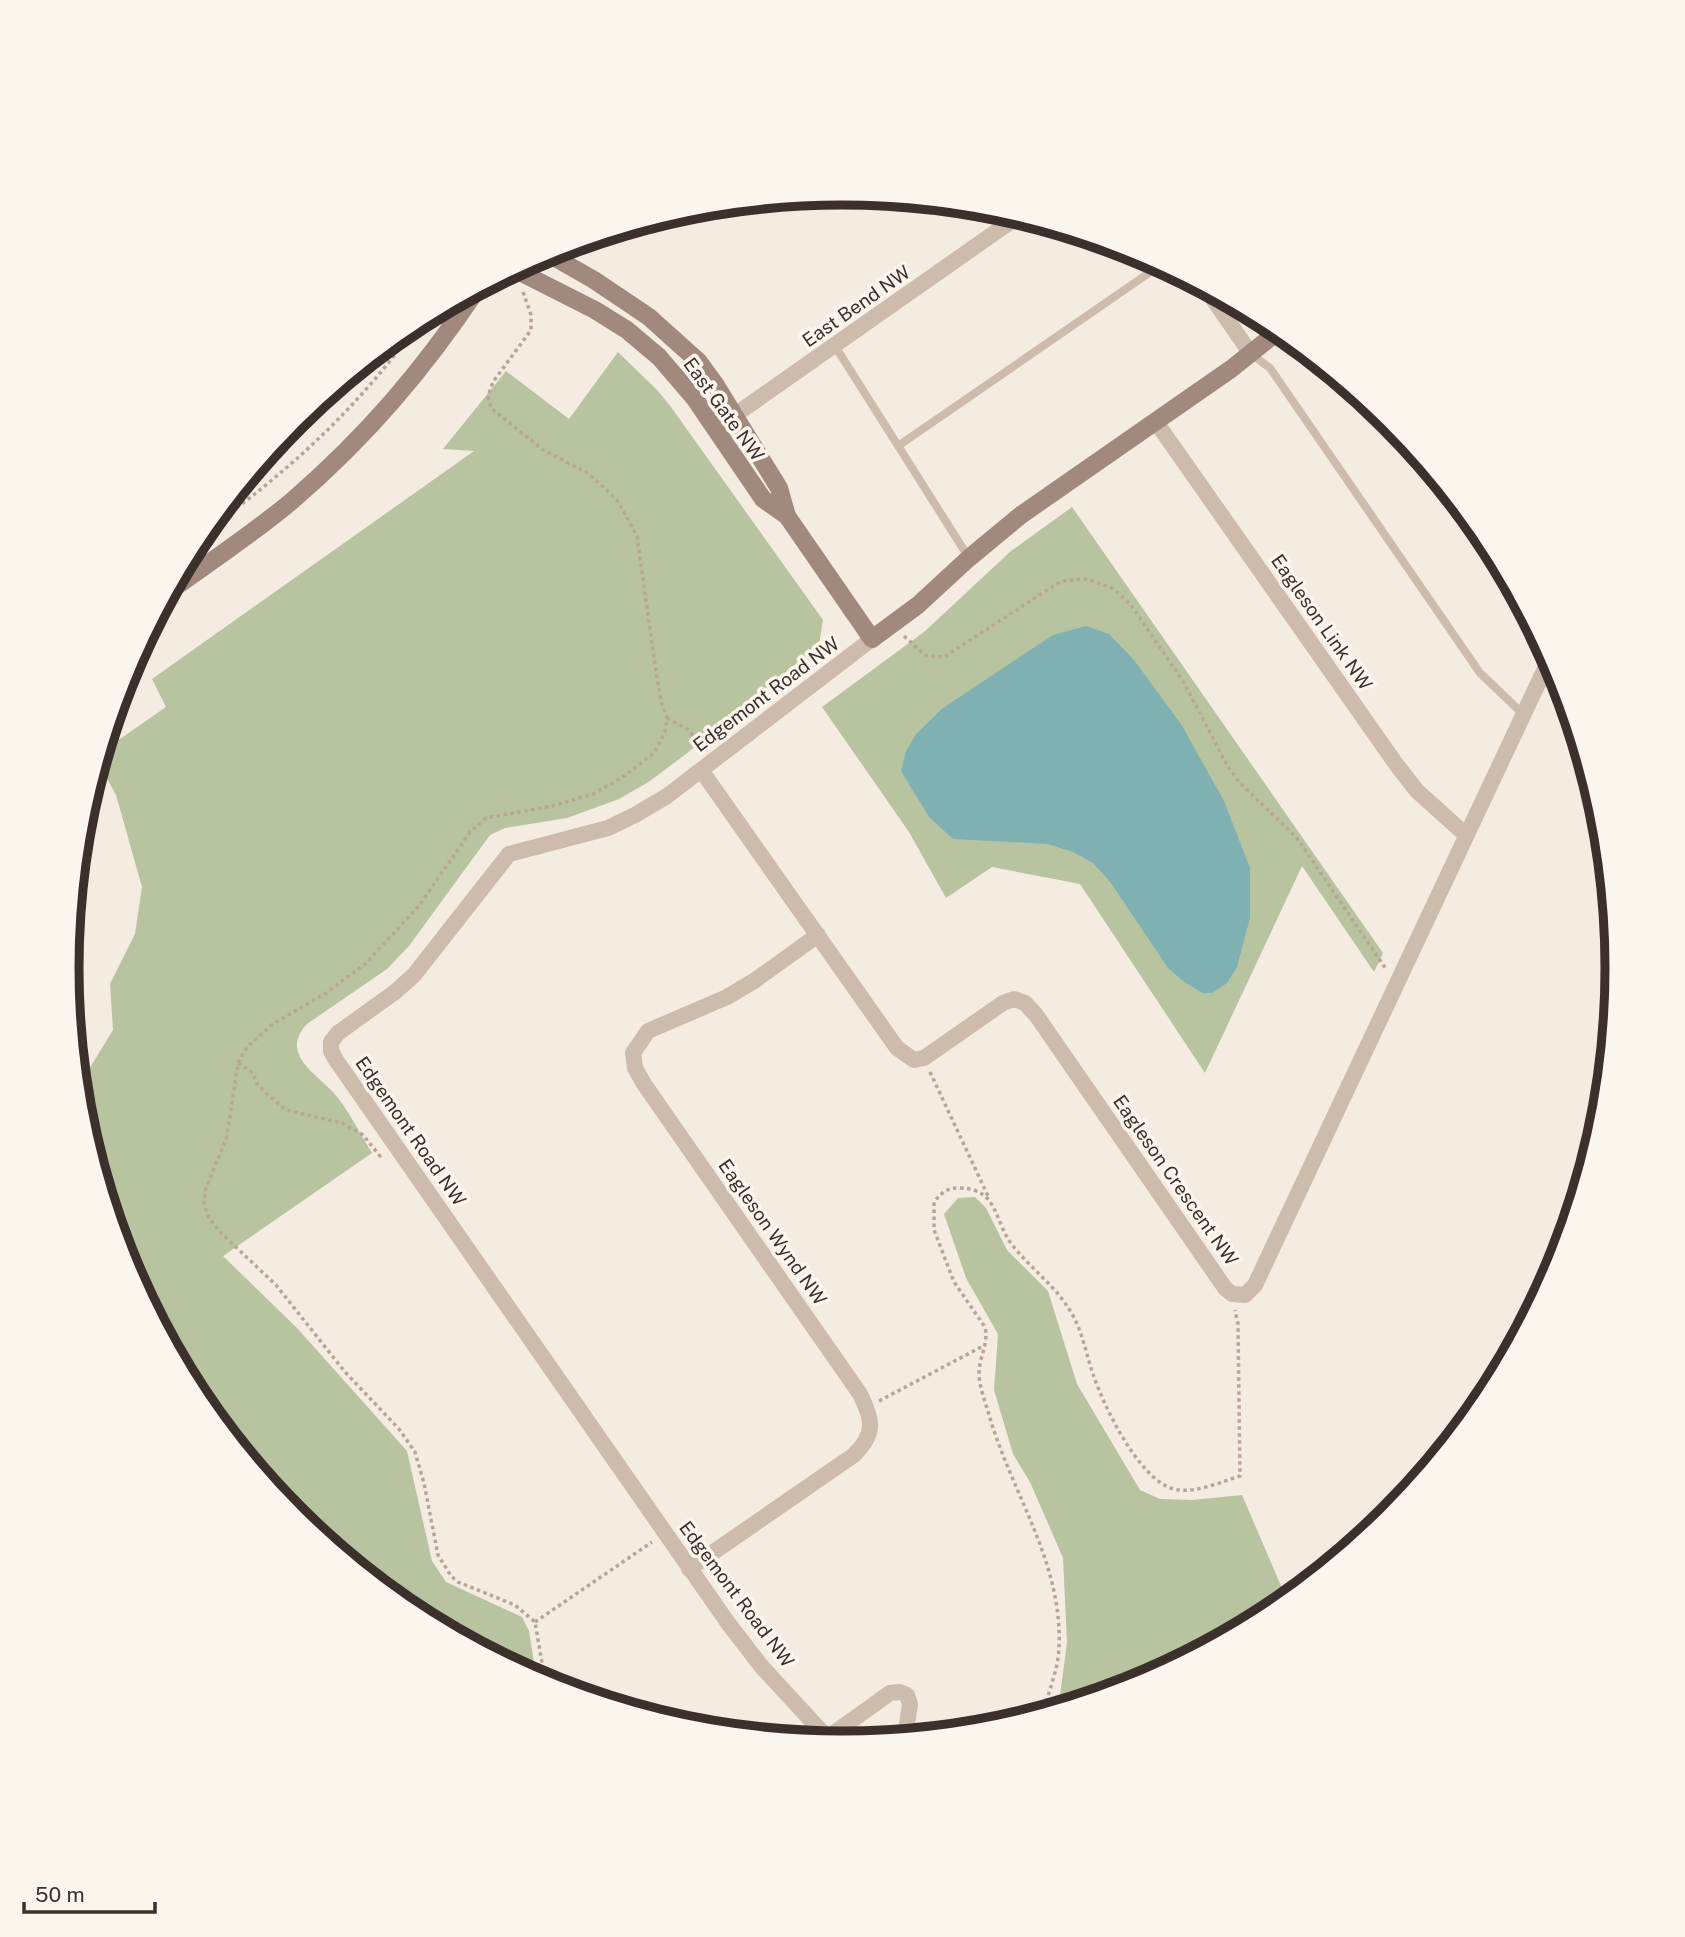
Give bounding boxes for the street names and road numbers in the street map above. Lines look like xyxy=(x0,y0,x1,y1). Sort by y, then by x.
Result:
street label: East Bend NW xyxy=(798,261,914,351)
street label: East Gate NW xyxy=(679,353,769,465)
street label: Eagleson Link NW xyxy=(1267,550,1377,694)
street label: Edgemont Road NW xyxy=(689,632,843,756)
street label: Edgemont Road NW xyxy=(351,1052,471,1210)
street label: Eagleson Crescent NW xyxy=(1109,1091,1243,1269)
street label: Eagleson Wynd NW xyxy=(714,1155,832,1309)
street label: Edgemont Road NW xyxy=(675,1517,799,1671)

